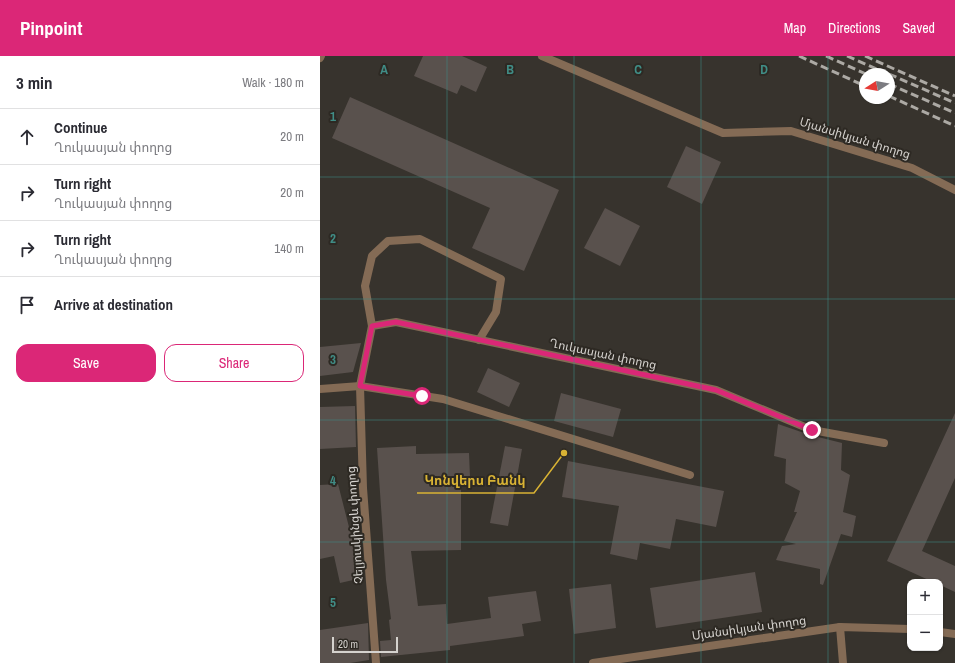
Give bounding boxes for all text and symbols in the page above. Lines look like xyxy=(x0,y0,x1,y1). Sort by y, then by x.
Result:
text: Pinpoint xyxy=(20,15,82,41)
text: Map xyxy=(784,19,806,37)
text: Directions xyxy=(828,19,880,37)
text: Saved xyxy=(902,19,935,37)
text: A xyxy=(380,61,388,78)
text: B xyxy=(506,61,514,78)
text: C xyxy=(634,61,642,78)
text: D xyxy=(760,61,768,78)
north arrow xyxy=(859,68,895,104)
text: 3 min xyxy=(16,71,52,94)
text: Walk · 180 m xyxy=(242,74,304,91)
text: 1 xyxy=(330,108,336,125)
street label: Մյանսիկյան փողոց xyxy=(798,113,912,163)
text: Continue xyxy=(54,117,107,138)
icon: ahead xyxy=(16,126,38,148)
text: 20 m xyxy=(280,128,304,145)
text: Ղուկասյան փողոց xyxy=(54,139,172,156)
text: Turn right xyxy=(54,173,111,194)
icon: right xyxy=(16,182,38,204)
text: 20 m xyxy=(280,184,304,201)
text: Ղուկասյան փողոց xyxy=(54,195,172,212)
text: Turn right xyxy=(54,229,111,250)
text: 2 xyxy=(330,230,336,247)
icon: right xyxy=(16,238,38,260)
text: 140 m xyxy=(274,240,304,257)
text: Ղուկասյան փողոց xyxy=(54,251,172,268)
icon: arrive xyxy=(16,294,38,316)
text: Arrive at destination xyxy=(54,294,173,315)
street label: Ղուկասյան փողոց xyxy=(548,335,658,373)
button: Save xyxy=(16,344,156,382)
button: Share xyxy=(164,344,304,382)
text: 3 xyxy=(330,351,336,368)
route start xyxy=(413,387,431,405)
route end xyxy=(803,421,821,439)
street label: Չելյուսկինցև փողոց xyxy=(343,466,367,584)
callout: Կոնվերս Բանկ xyxy=(417,468,534,493)
text: 4 xyxy=(330,472,336,489)
text: Կոնվերս Բանկ xyxy=(424,472,526,489)
map controls xyxy=(907,579,943,651)
button: + xyxy=(907,579,943,615)
text: 5 xyxy=(330,594,336,611)
street label: Մյանսիկյան փողոց xyxy=(691,612,807,644)
button: − xyxy=(907,615,943,651)
scale bar xyxy=(332,635,398,654)
text: 20 m xyxy=(338,637,358,651)

